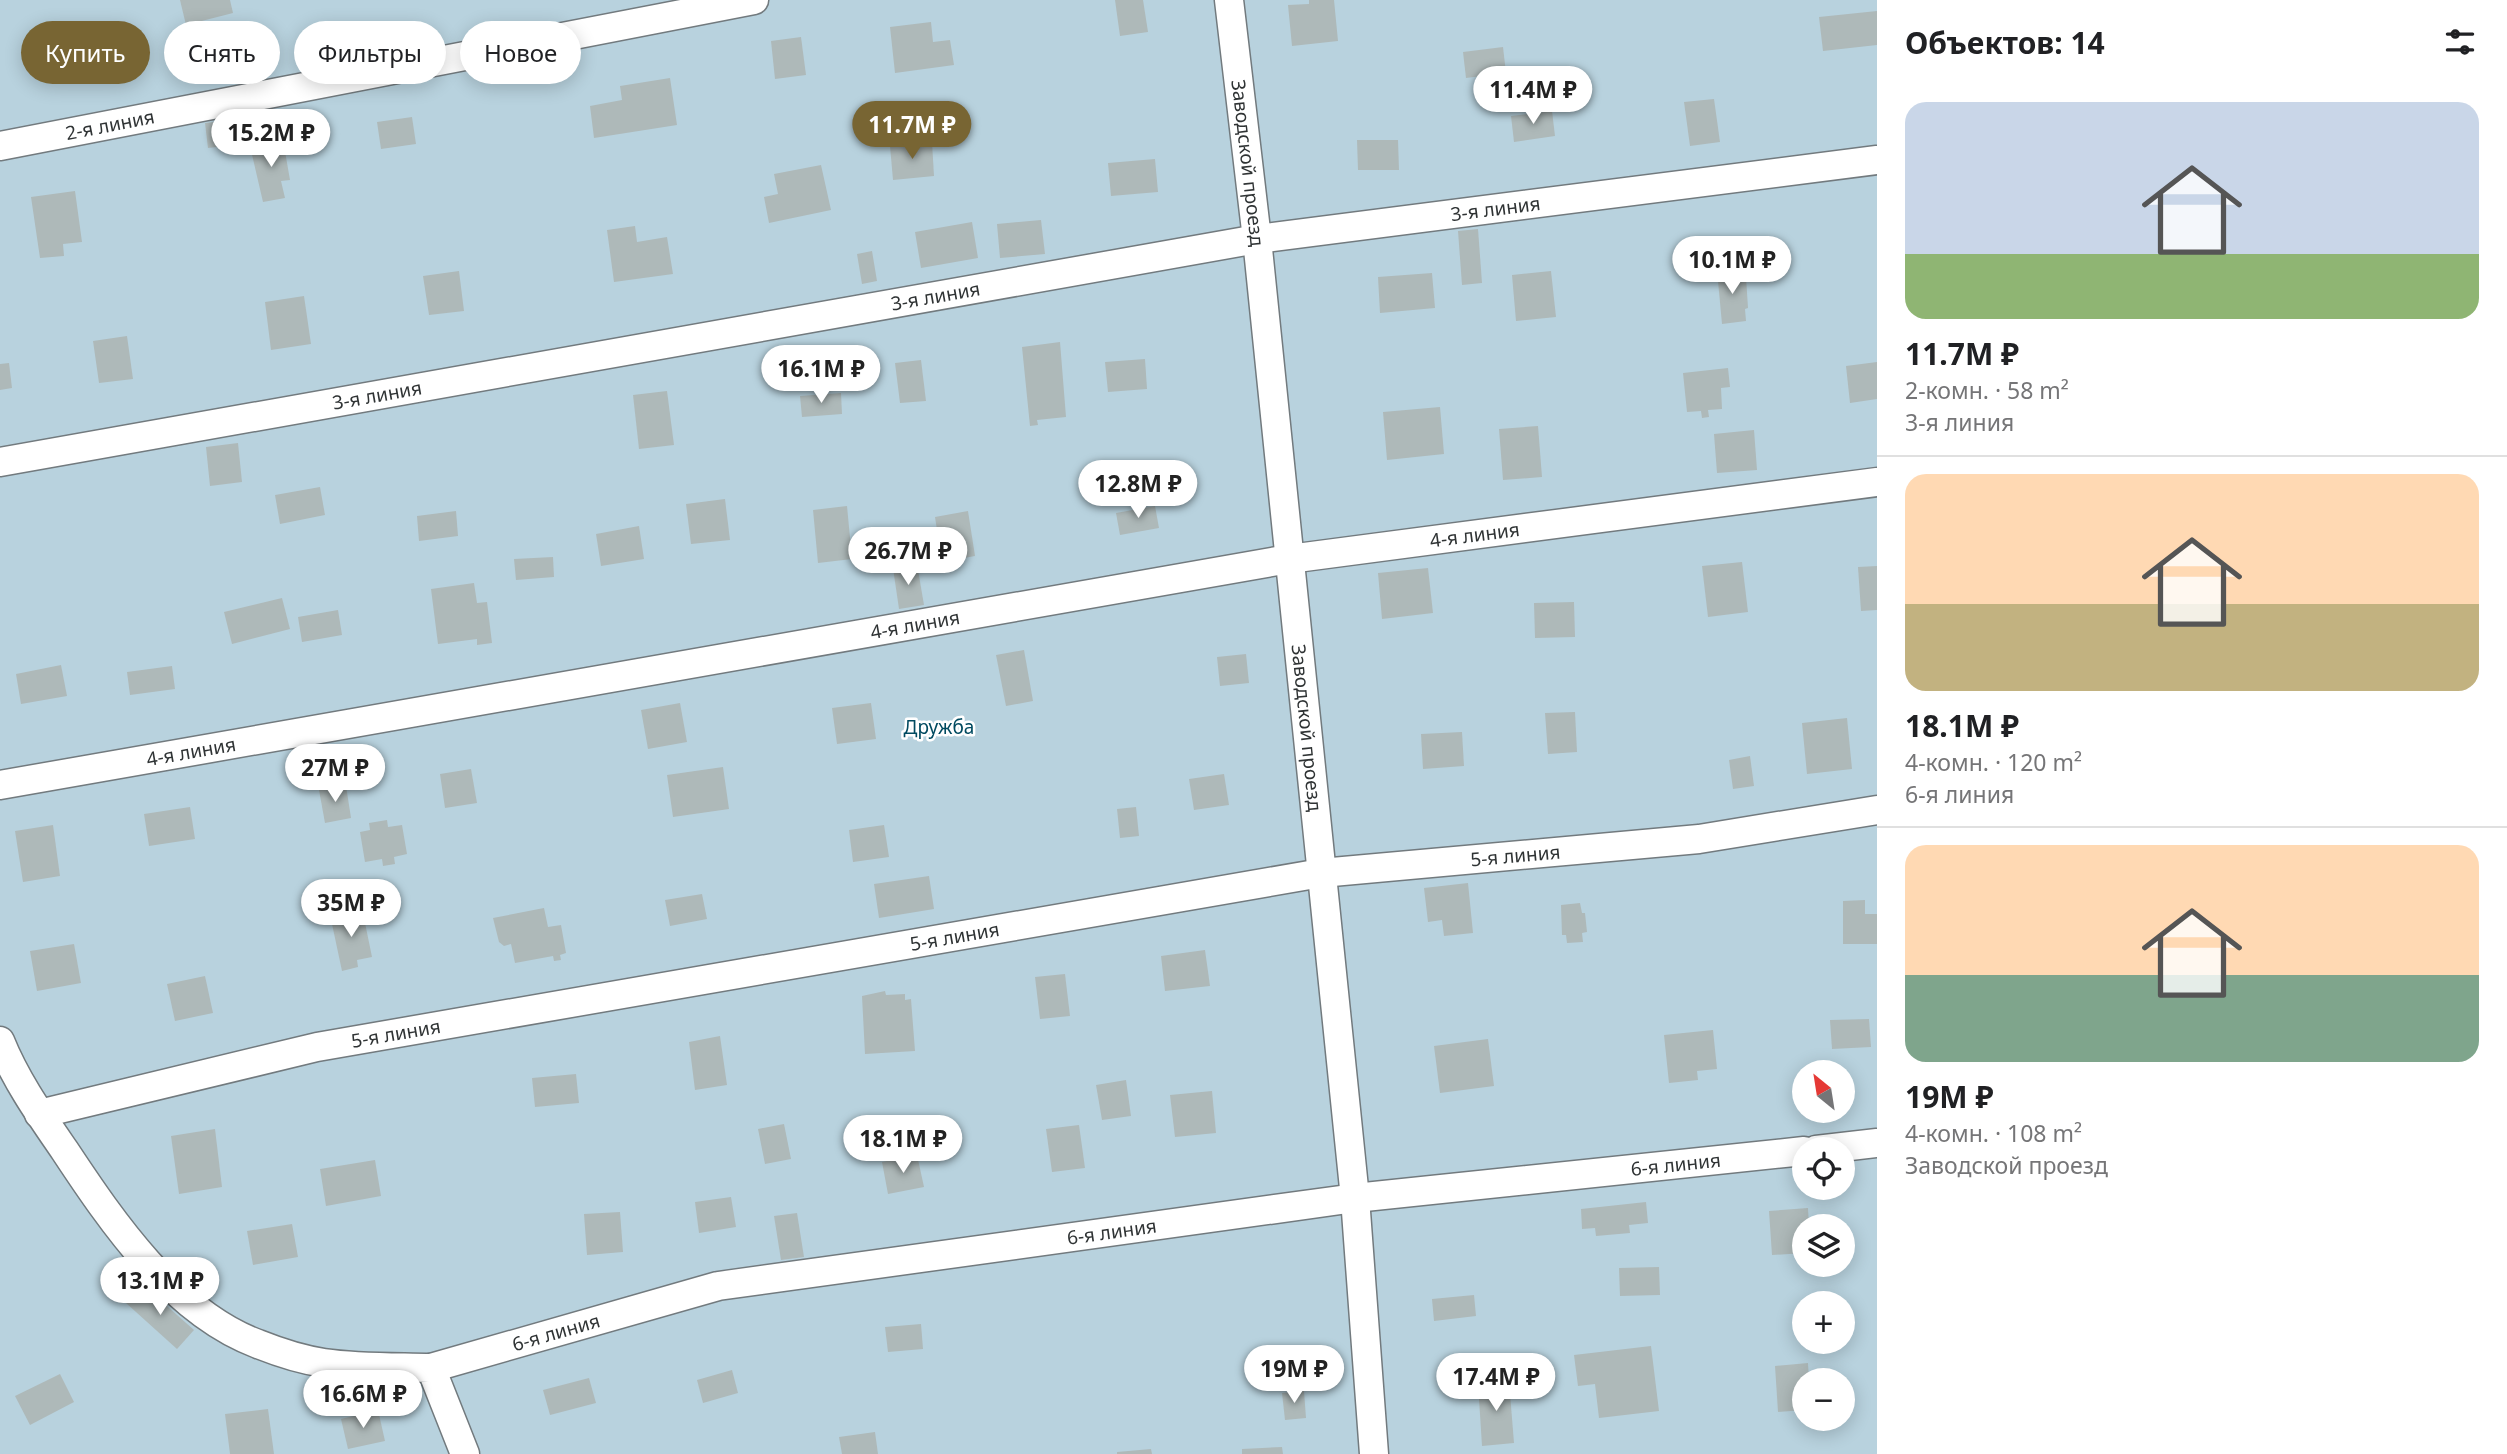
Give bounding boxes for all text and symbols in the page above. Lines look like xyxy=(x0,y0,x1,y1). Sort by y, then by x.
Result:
chip: Купить xyxy=(21,21,150,84)
chip: Снять xyxy=(164,21,280,84)
chip: Фильтры xyxy=(294,21,446,84)
chip: Новое xyxy=(460,21,581,84)
text: Объектов: 14 xyxy=(1905,22,2105,63)
icon: filters xyxy=(2441,23,2479,61)
pin: 11.4M ₽ xyxy=(1468,66,1598,126)
text: 11.4M ₽ xyxy=(1489,73,1577,105)
street label: Заводской проезд xyxy=(1225,78,1271,248)
pin: 11.7M ₽ xyxy=(847,102,977,161)
street label: 2-я линия xyxy=(63,103,157,146)
text: 11.7M ₽ xyxy=(868,108,956,140)
pin: 15.2M ₽ xyxy=(206,110,336,169)
text: 15.2M ₽ xyxy=(227,116,315,148)
icon: home xyxy=(2129,147,2255,273)
street label: 3-я линия xyxy=(1449,190,1542,227)
pin: 10.1M ₽ xyxy=(1667,236,1797,296)
text: 10.1M ₽ xyxy=(1688,243,1776,275)
street label: 3-я линия xyxy=(889,275,982,317)
text: 11.7M ₽ xyxy=(1905,333,2019,374)
pin: 16.1M ₽ xyxy=(756,346,886,405)
text: 16.1M ₽ xyxy=(777,352,865,384)
street label: 3-я линия xyxy=(330,374,424,416)
text: 2-комн. · 58 m² xyxy=(1905,374,2069,406)
text: 3-я линия xyxy=(1905,406,2014,438)
pin: 12.8M ₽ xyxy=(1073,461,1203,520)
text: 12.8M ₽ xyxy=(1094,467,1182,499)
street label: 4-я линия xyxy=(1428,516,1521,553)
icon: home xyxy=(2129,519,2255,645)
pin: 26.7M ₽ xyxy=(843,528,973,587)
text: 26.7M ₽ xyxy=(864,534,952,566)
street label: 4-я линия xyxy=(868,604,962,645)
street label: Заводской проезд xyxy=(1285,643,1328,813)
text: 18.1M ₽ xyxy=(1905,705,2019,746)
park label: Дружба xyxy=(904,714,974,740)
street label: 4-я линия xyxy=(144,731,238,772)
pin: 27M ₽ xyxy=(286,744,384,804)
text: 4-комн. · 120 m² xyxy=(1905,746,2082,778)
text: 27M ₽ xyxy=(301,751,369,783)
text: 6-я линия xyxy=(1905,778,2014,810)
street label: 5-я линия xyxy=(1469,839,1561,873)
pin: 35M ₽ xyxy=(302,880,400,939)
text: 35M ₽ xyxy=(317,886,385,918)
icon: home xyxy=(2129,890,2255,1016)
street label: 5-я линия xyxy=(908,916,1001,957)
street label: 5-я линия xyxy=(349,1013,443,1054)
north arrow xyxy=(1792,1060,1855,1124)
map controls xyxy=(1792,1060,1855,1431)
text: 19M ₽ xyxy=(1905,1076,1993,1117)
pin: 18.1M ₽ xyxy=(838,1116,968,1175)
text: 4-комн. · 108 m² xyxy=(1905,1117,2082,1149)
text: 18.1M ₽ xyxy=(859,1122,947,1154)
button: locate xyxy=(1792,1137,1855,1200)
street label: 6-я линия xyxy=(1629,1147,1722,1182)
text: Заводской проезд xyxy=(1905,1149,2108,1181)
street label: 6-я линия xyxy=(1065,1213,1158,1251)
button: layers xyxy=(1792,1214,1855,1277)
pin: 13.1M ₽ xyxy=(95,1258,225,1317)
text: 13.1M ₽ xyxy=(116,1264,204,1296)
button: + xyxy=(1792,1291,1855,1354)
street label: 6-я линия xyxy=(509,1307,603,1357)
pin: 19M ₽ xyxy=(1245,1346,1343,1405)
text: 19M ₽ xyxy=(1260,1352,1328,1384)
pin: 17.4M ₽ xyxy=(1431,1354,1561,1413)
text: 17.4M ₽ xyxy=(1452,1360,1540,1392)
button: − xyxy=(1792,1368,1855,1431)
pin: 16.6M ₽ xyxy=(298,1370,428,1430)
text: 16.6M ₽ xyxy=(319,1377,407,1409)

